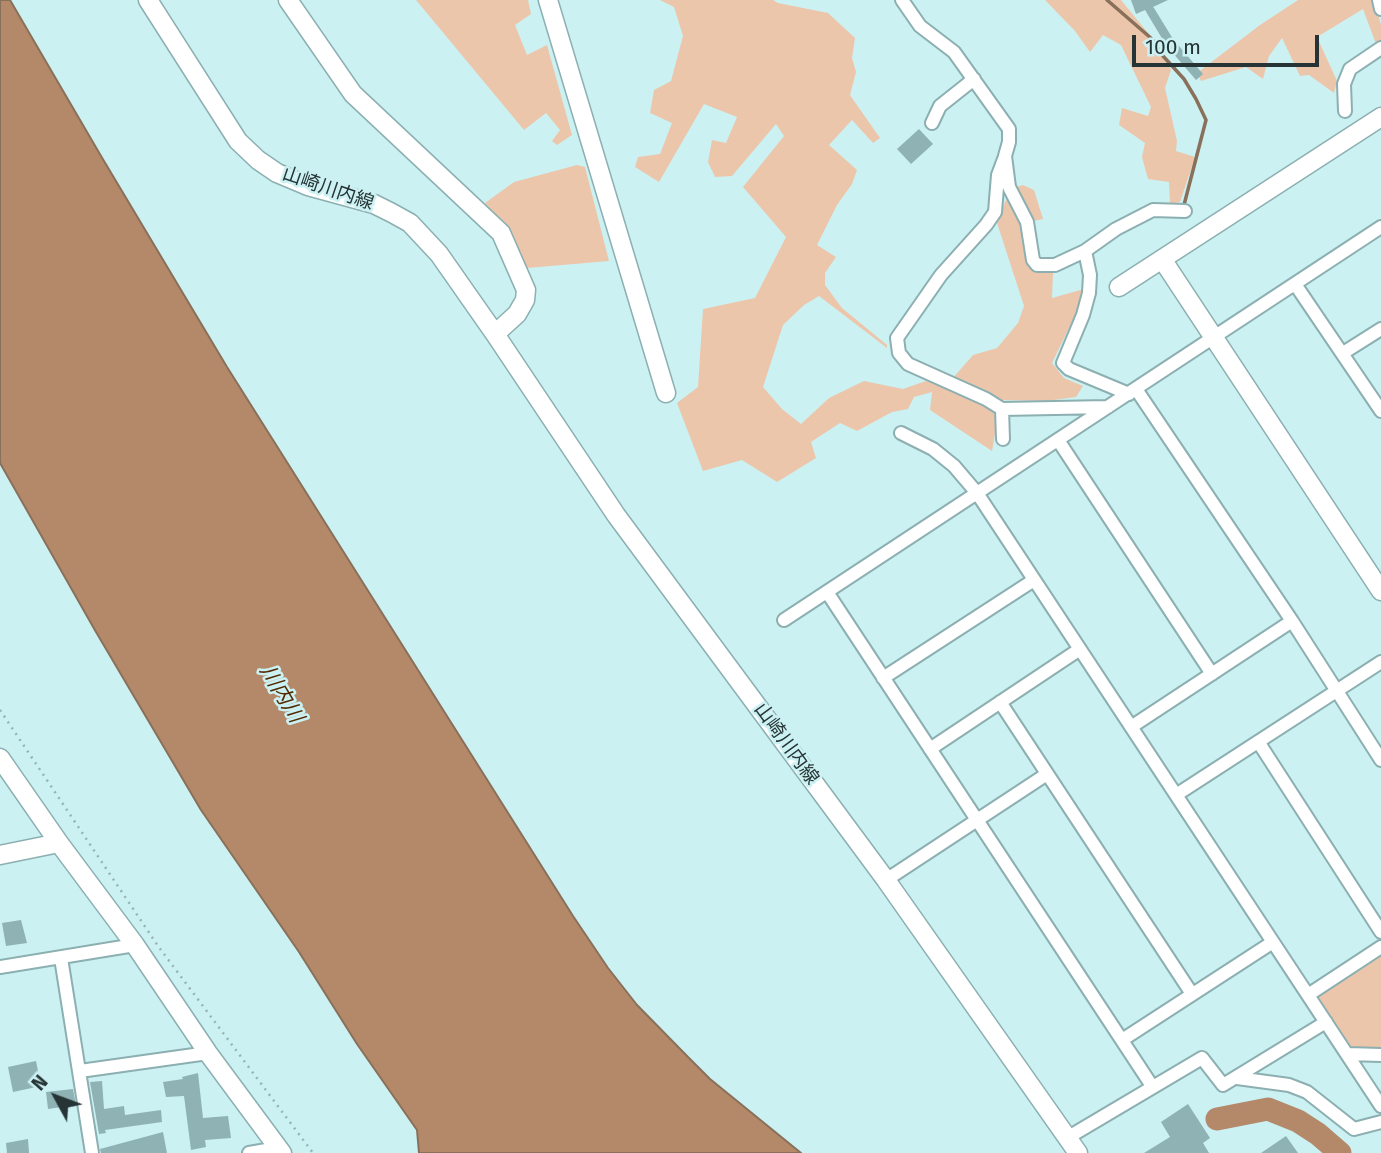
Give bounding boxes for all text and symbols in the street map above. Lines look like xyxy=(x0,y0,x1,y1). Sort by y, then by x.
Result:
scale bar xyxy=(1136,21,1323,65)
text: 100 m xyxy=(1145,34,1201,60)
street label: 山崎川内線 xyxy=(279,163,377,215)
water label: 川内川 xyxy=(254,661,308,727)
street label: 山崎川内線 xyxy=(749,699,823,789)
north arrow xyxy=(21,1062,91,1132)
text: N xyxy=(27,1071,53,1095)

